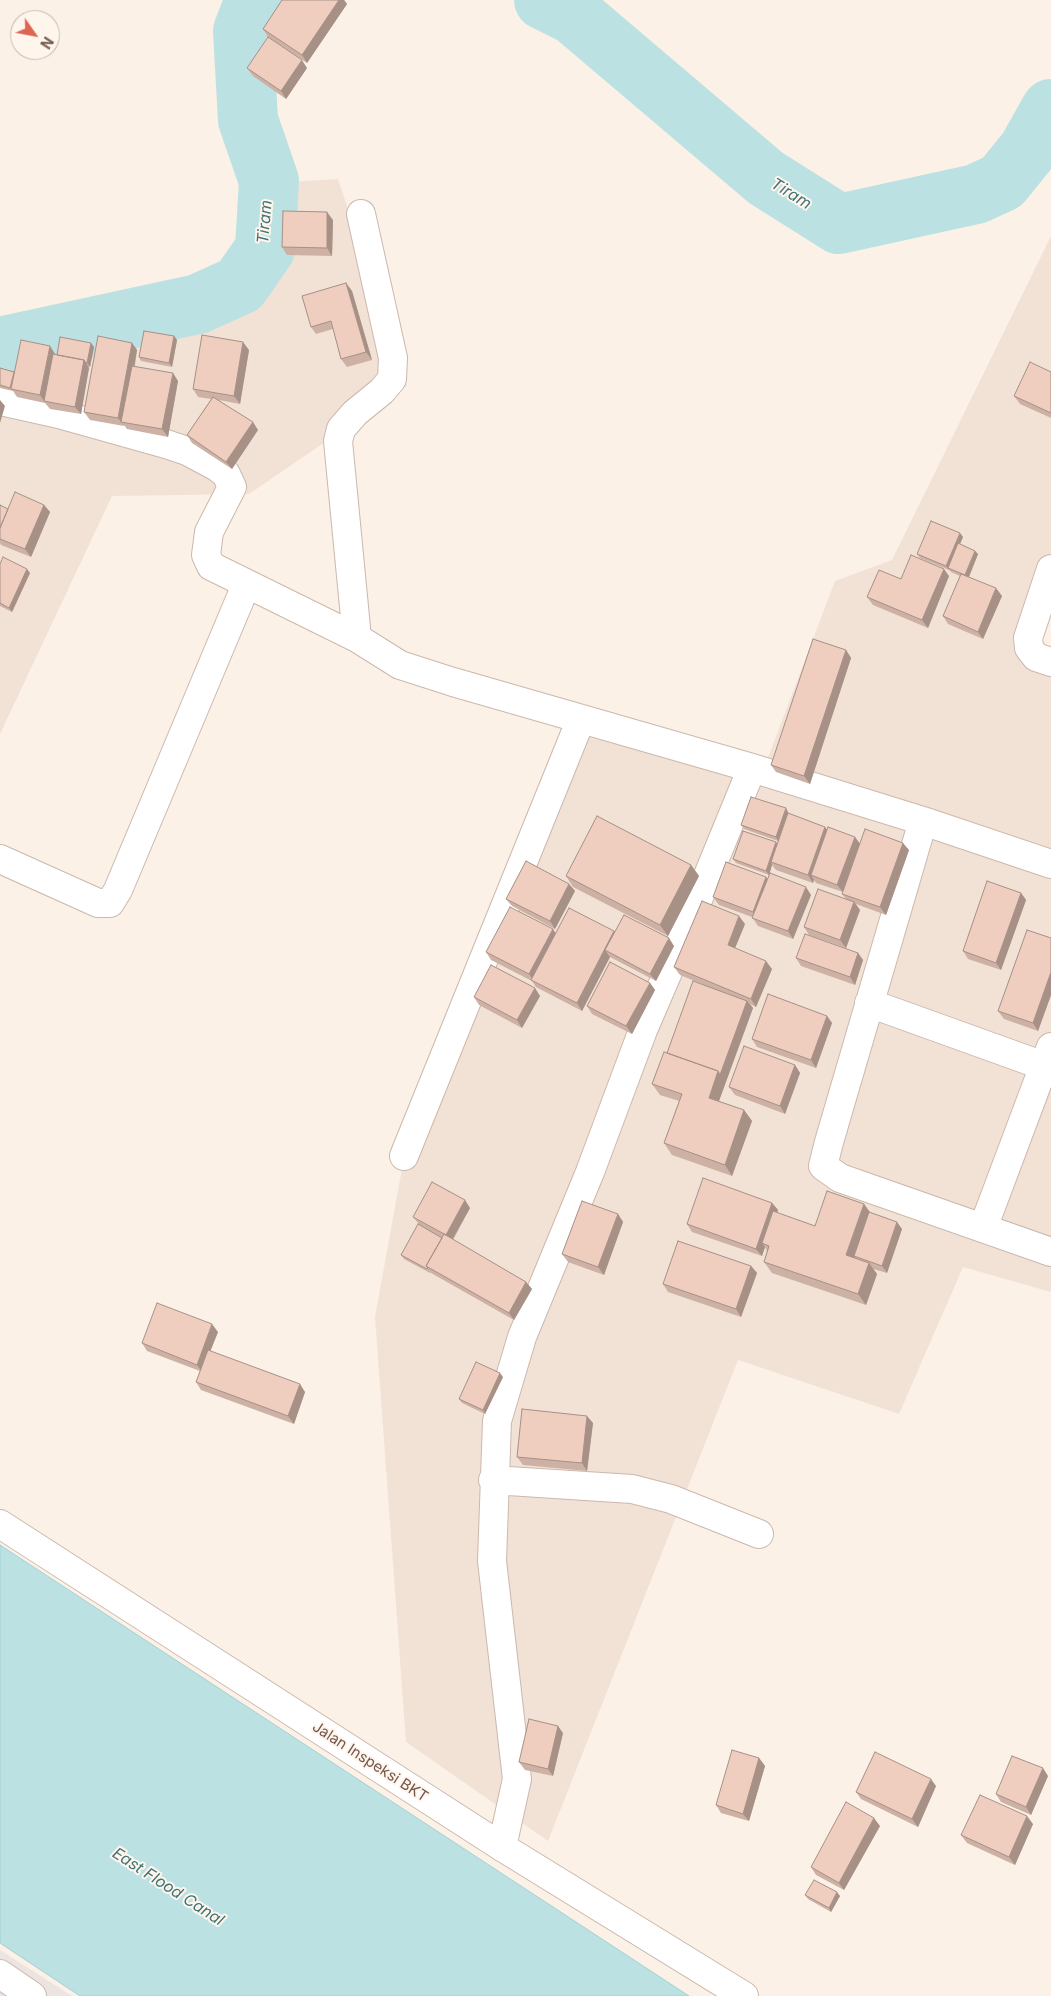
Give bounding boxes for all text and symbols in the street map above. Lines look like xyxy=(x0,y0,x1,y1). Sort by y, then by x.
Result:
north arrow xyxy=(10,10,60,60)
text: N xyxy=(37,34,57,52)
water label: Tiram xyxy=(767,174,815,214)
water label: Tiram xyxy=(254,199,276,245)
street label: Jalan Inspeksi BKT xyxy=(309,1718,431,1806)
water label: East Flood Canal xyxy=(109,1844,227,1930)

